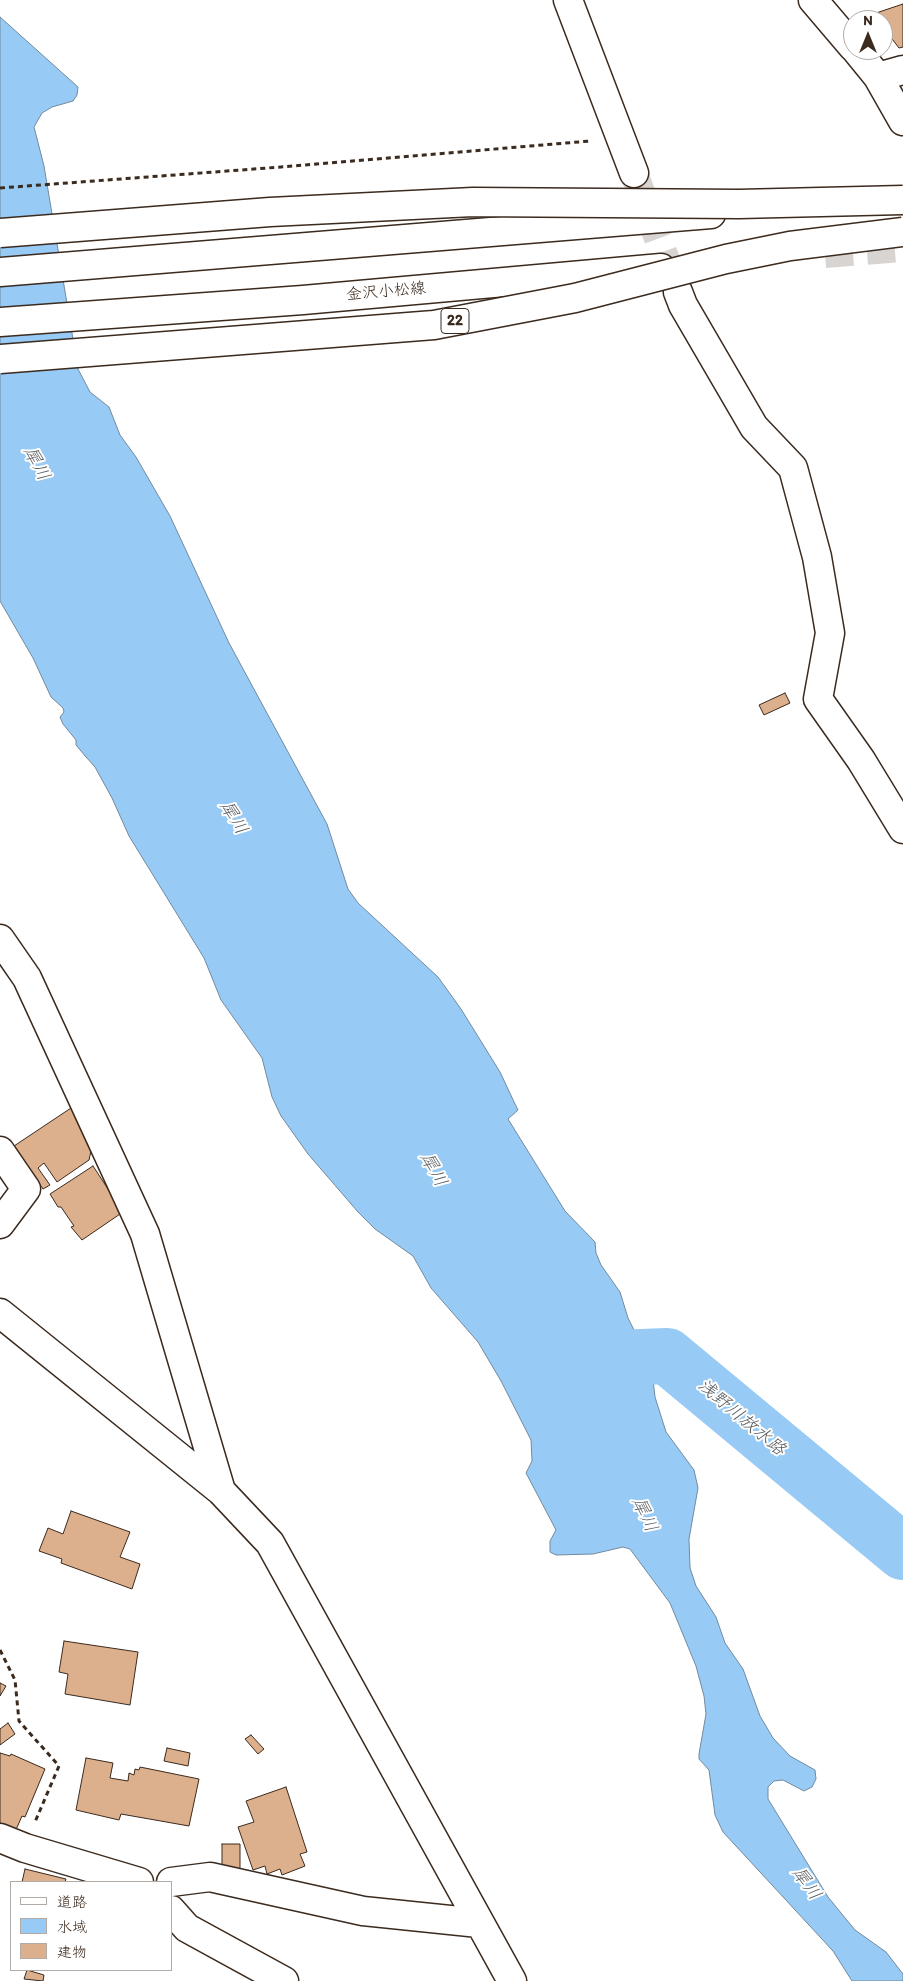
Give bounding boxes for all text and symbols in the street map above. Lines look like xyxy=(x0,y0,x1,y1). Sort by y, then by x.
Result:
north arrow xyxy=(843,10,893,60)
text: N xyxy=(863,12,873,29)
street label: 金沢小松線 xyxy=(345,279,427,305)
road number: 22 xyxy=(441,308,469,334)
water label: 犀川 xyxy=(18,443,54,485)
water label: 犀川 xyxy=(214,797,252,839)
water label: 犀川 xyxy=(415,1149,451,1191)
water label: 浅野川放水路 xyxy=(693,1375,789,1461)
water label: 犀川 xyxy=(627,1494,661,1536)
water label: 犀川 xyxy=(787,1863,825,1905)
legend xyxy=(10,1881,172,1971)
text: 道路 xyxy=(57,1893,87,1911)
text: 水域 xyxy=(57,1918,87,1936)
text: 建物 xyxy=(57,1943,87,1961)

